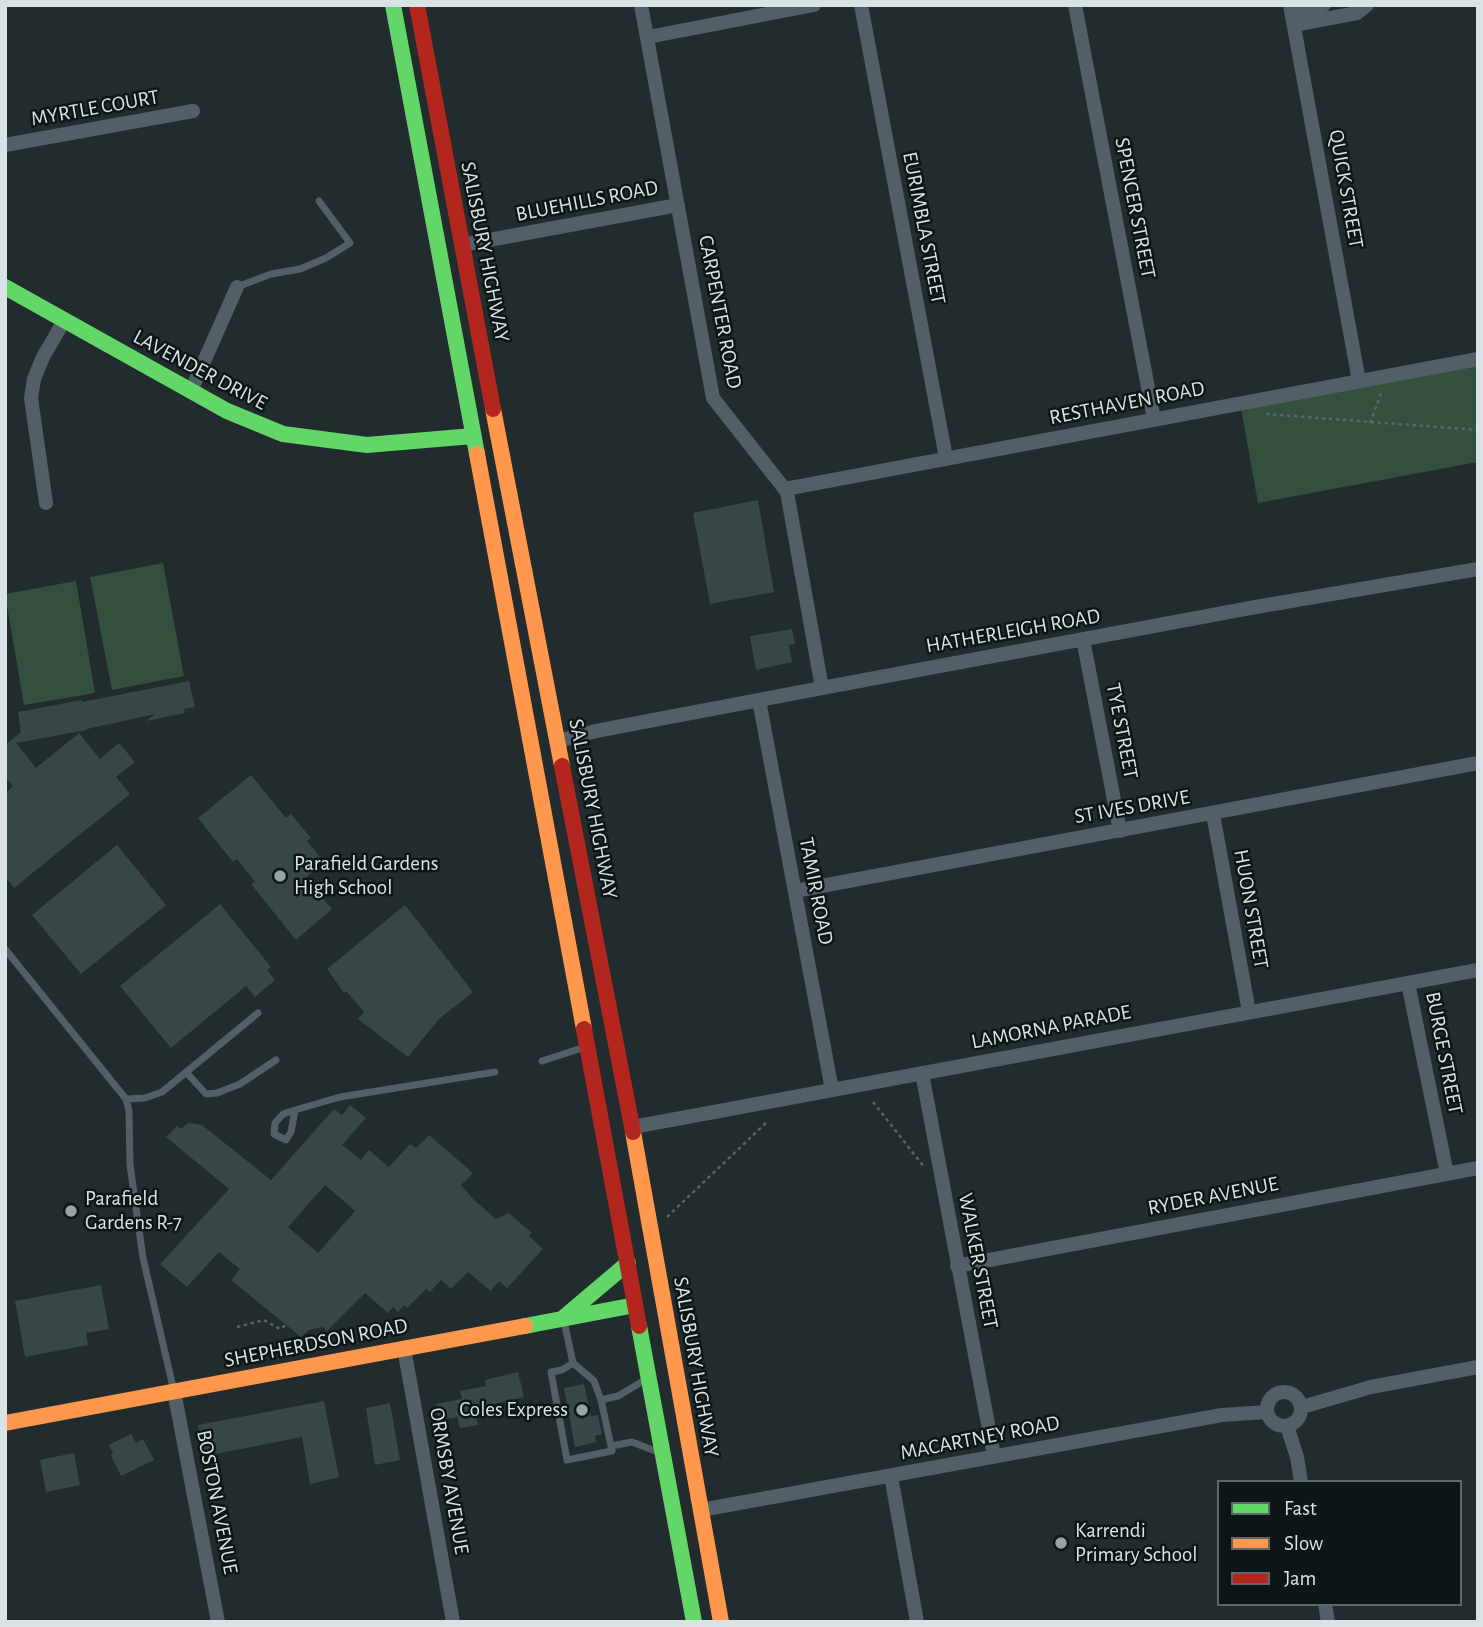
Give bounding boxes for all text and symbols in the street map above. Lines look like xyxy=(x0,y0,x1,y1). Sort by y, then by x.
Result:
street label: MYRTLE COURT xyxy=(29,84,161,132)
street label: QUICK STREET xyxy=(1323,128,1369,250)
street label: SPENCER STREET xyxy=(1109,135,1161,281)
street label: EURIMBLA STREET xyxy=(897,150,951,306)
street label: SALISBURY HIGHWAY xyxy=(455,160,515,344)
street label: BLUEHILLS ROAD xyxy=(514,175,660,227)
street label: CARPENTER ROAD xyxy=(693,233,747,391)
street label: LAVENDER DRIVE xyxy=(129,324,271,416)
street label: RESTHAVEN ROAD xyxy=(1047,376,1207,430)
street label: HATHERLEIGH ROAD xyxy=(924,603,1102,659)
street label: TYE STREET xyxy=(1100,681,1144,781)
street label: SALISBURY HIGHWAY xyxy=(563,717,623,901)
street label: ST IVES DRIVE xyxy=(1072,784,1192,830)
street label: TAMIR ROAD xyxy=(793,835,839,947)
street label: HUON STREET xyxy=(1228,847,1274,971)
place label: Parafield Gardens High School xyxy=(294,851,439,901)
marker: Parafield Gardens High School xyxy=(272,868,288,884)
street label: BURGE STREET xyxy=(1420,990,1468,1116)
street label: LAMORNA PARADE xyxy=(969,999,1133,1055)
street label: RYDER AVENUE xyxy=(1146,1171,1280,1221)
place label: Parafield Gardens R-7 xyxy=(85,1186,182,1236)
street label: WALKER STREET xyxy=(952,1191,1004,1331)
marker: Parafield Gardens R-7 xyxy=(63,1203,79,1219)
street label: SALISBURY HIGHWAY xyxy=(668,1275,724,1459)
street label: SHEPHERDSON ROAD xyxy=(222,1313,410,1373)
place label: Coles Express xyxy=(459,1397,568,1423)
marker: Coles Express xyxy=(574,1402,590,1418)
street label: ORMSBY AVENUE xyxy=(424,1406,474,1556)
street label: MACARTNEY ROAD xyxy=(898,1410,1062,1466)
street label: BOSTON AVENUE xyxy=(191,1428,243,1576)
legend xyxy=(1217,1480,1462,1606)
text: Fast xyxy=(1284,1498,1317,1519)
place label: Karrendi Primary School xyxy=(1075,1518,1198,1568)
text: Slow xyxy=(1284,1533,1323,1554)
marker: Karrendi Primary School xyxy=(1053,1535,1069,1551)
text: Jam xyxy=(1284,1568,1316,1589)

